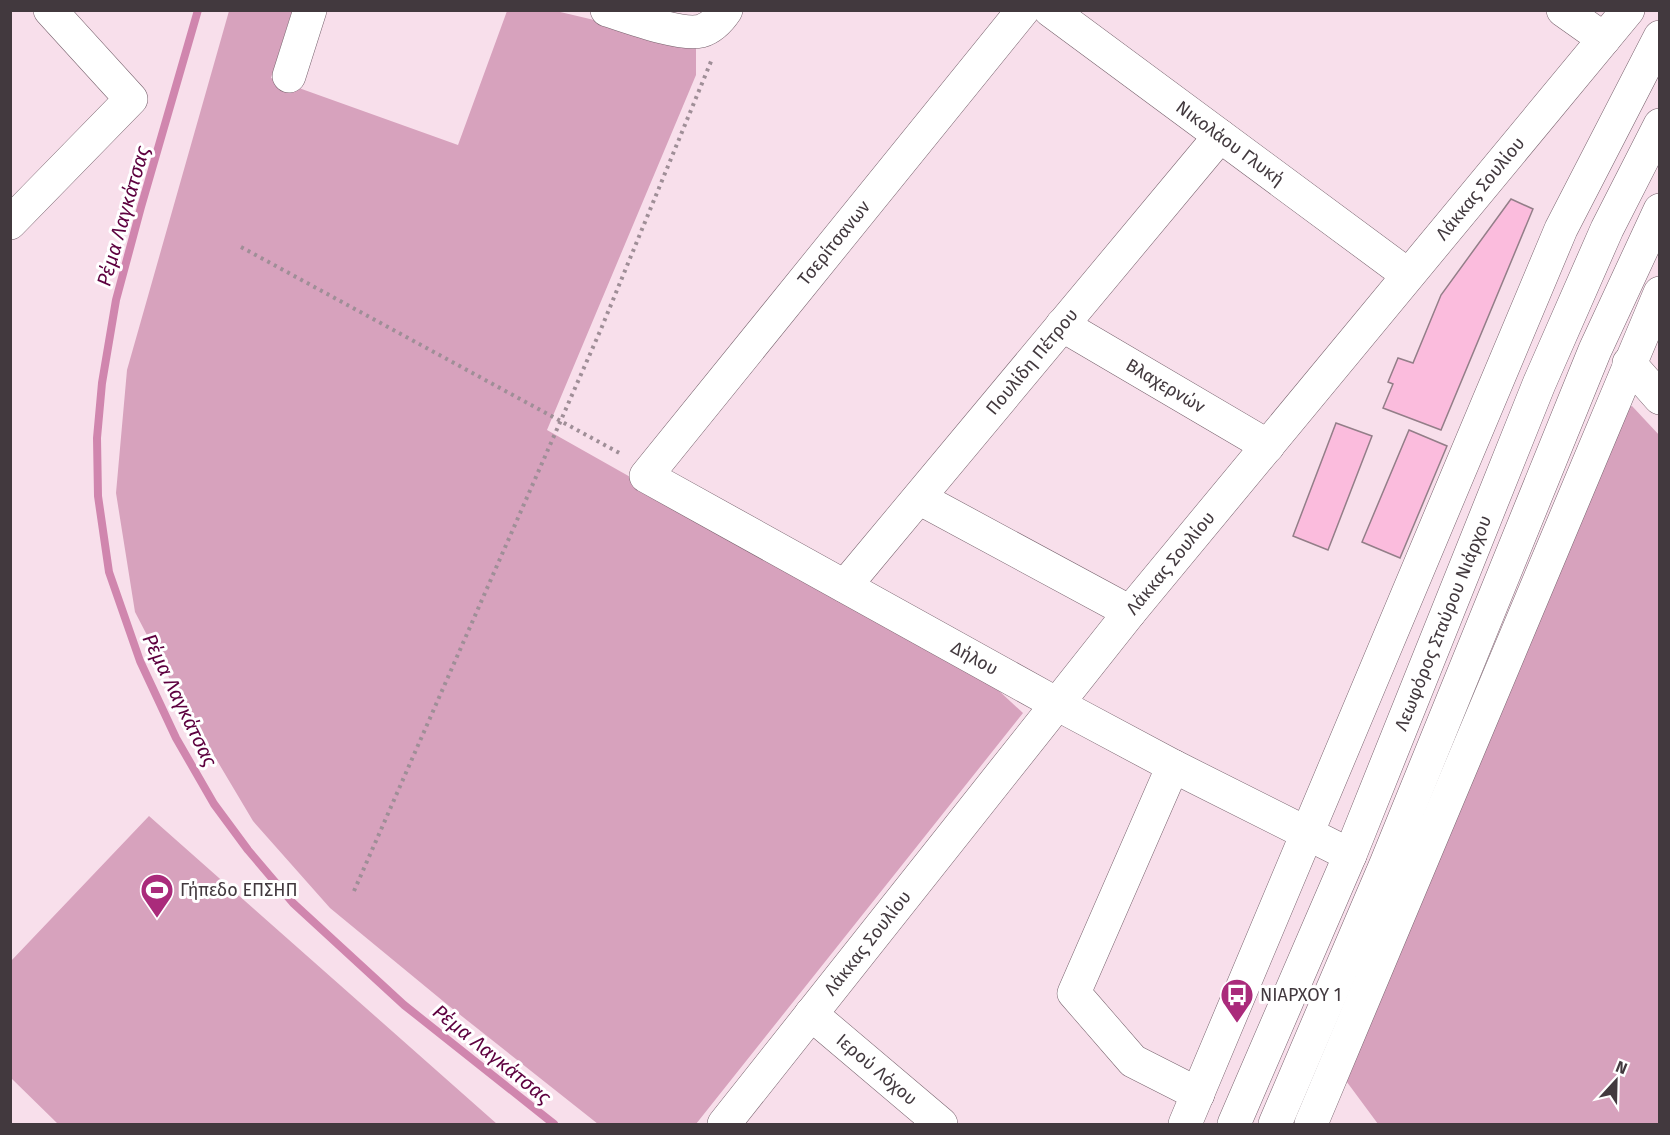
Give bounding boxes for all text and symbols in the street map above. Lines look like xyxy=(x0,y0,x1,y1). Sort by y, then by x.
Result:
street label: Νικολάου Γλυκή xyxy=(1172,96,1288,190)
street label: Λάκκας Σουλίου xyxy=(1431,132,1529,245)
water label: Ρέμα Λαγκάτσας xyxy=(92,142,155,289)
street label: Τσερίτσανων xyxy=(793,196,875,290)
street label: Πουλίδη Πέτρου xyxy=(981,304,1083,419)
street label: Βλαχερνών xyxy=(1122,354,1209,418)
street label: Λάκκας Σουλίου xyxy=(1121,507,1220,619)
street label: Λεωφόρος Σταύρου Νιάρχου xyxy=(1390,512,1496,734)
water label: Ρέμα Λαγκάτσας xyxy=(137,630,223,771)
street label: Δήλου xyxy=(947,636,1002,680)
sports icon: Γήπεδο ΕΠΣΗΠ xyxy=(139,872,175,919)
place label: Γήπεδο ΕΠΣΗΠ xyxy=(180,879,298,901)
street label: Λάκκας Σουλίου xyxy=(819,886,916,1000)
bus stop icon: ΝΙΑΡΧΟΥ 1 xyxy=(1219,977,1255,1024)
place label: ΝΙΑΡΧΟΥ 1 xyxy=(1260,984,1342,1006)
water label: Ρέμα Λαγκάτσας xyxy=(428,999,556,1109)
street label: Ιερού Λόχου xyxy=(832,1029,922,1110)
north arrow xyxy=(1586,1051,1646,1111)
text: N xyxy=(1613,1057,1630,1078)

